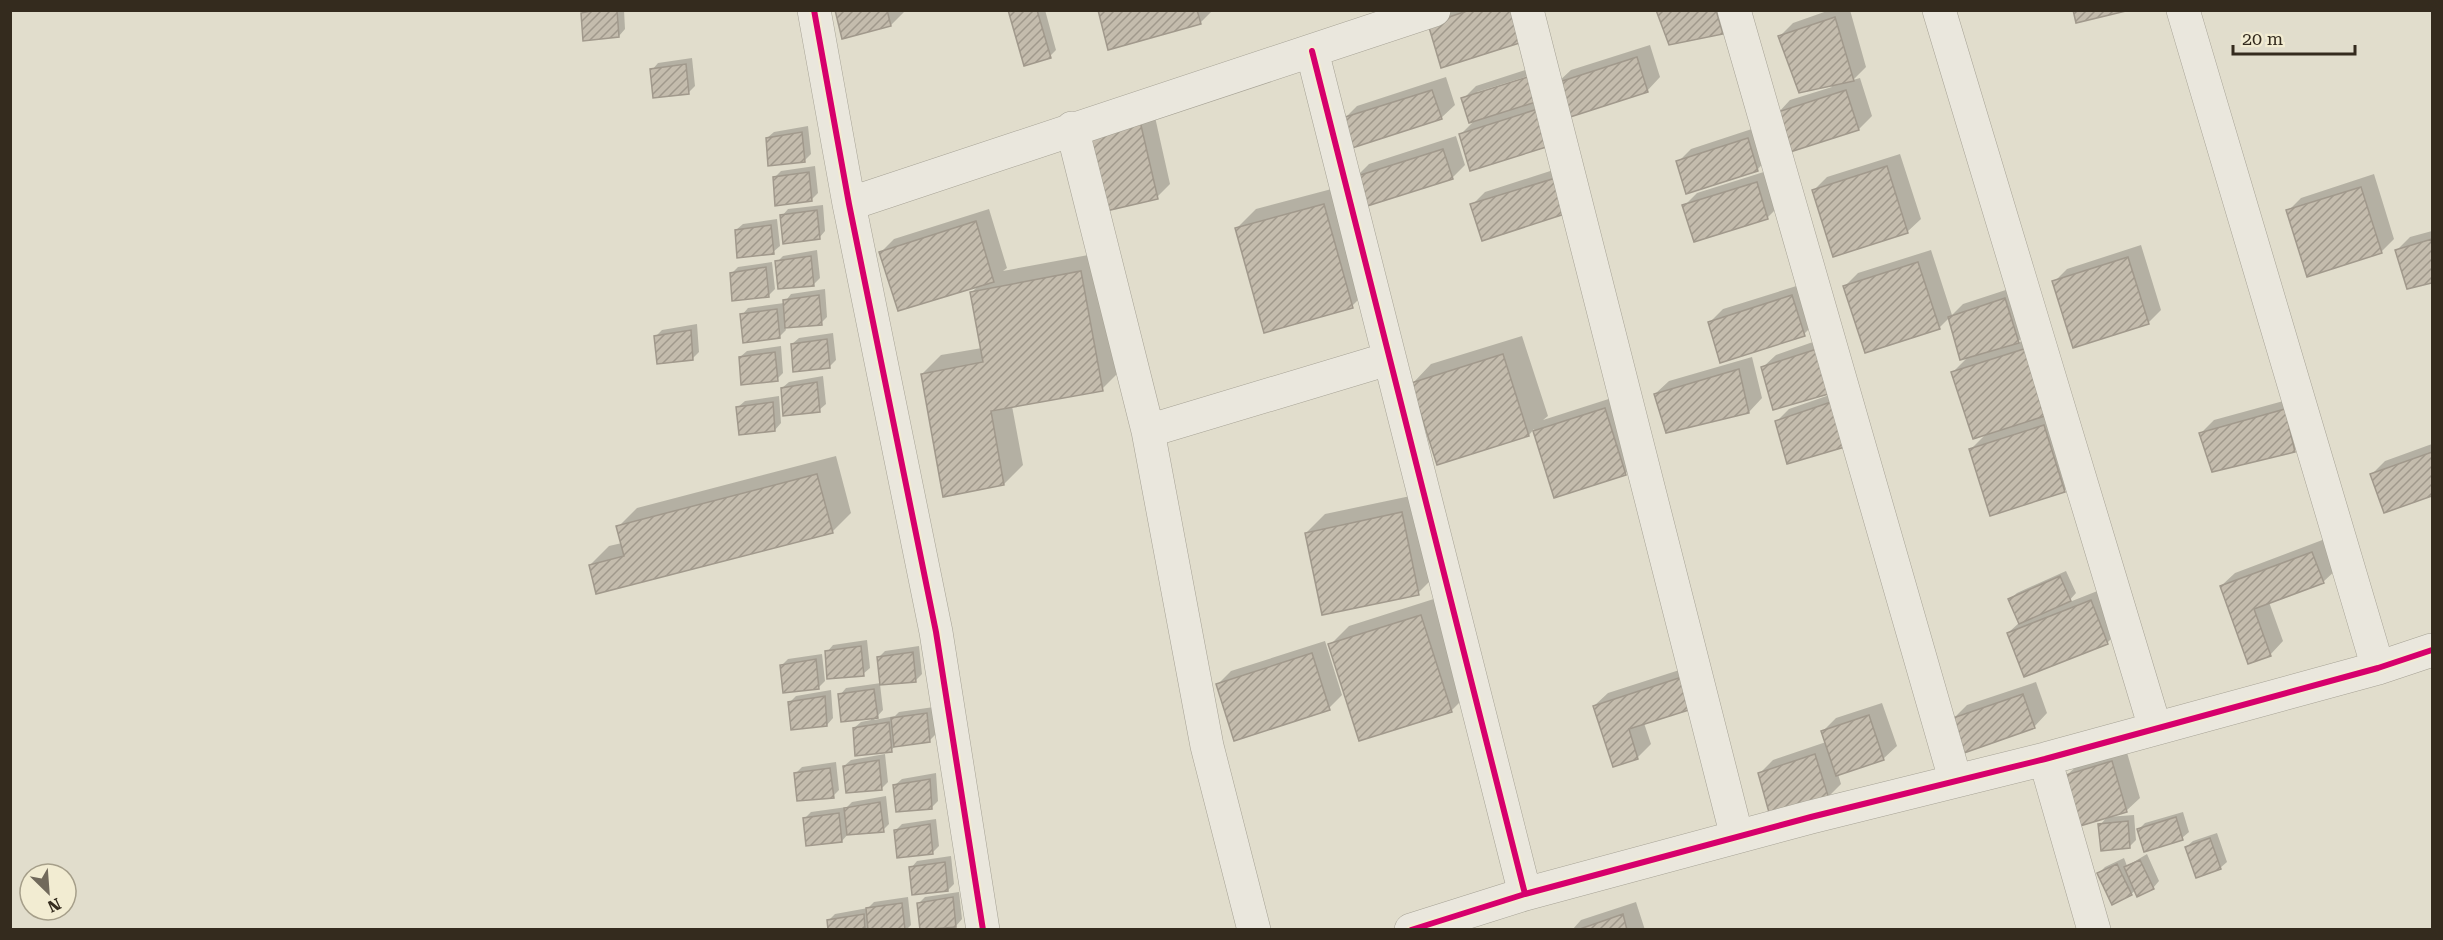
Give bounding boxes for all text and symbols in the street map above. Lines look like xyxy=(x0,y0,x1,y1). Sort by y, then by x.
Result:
scale bar xyxy=(2233,18,2354,56)
text: 20 m xyxy=(2242,28,2283,49)
north arrow xyxy=(18,862,78,922)
text: N xyxy=(45,894,64,916)

